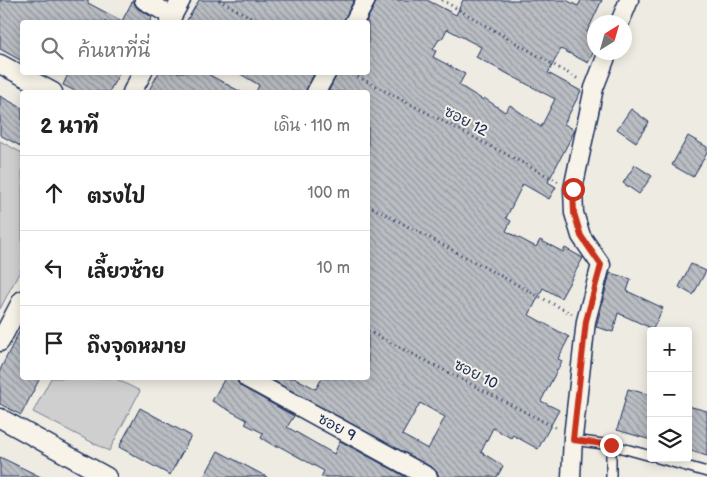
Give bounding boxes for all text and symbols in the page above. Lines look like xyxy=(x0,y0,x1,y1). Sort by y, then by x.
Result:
north arrow xyxy=(587,15,632,60)
search box xyxy=(20,20,370,75)
icon: search xyxy=(38,34,66,62)
text: ค้นหาที่นี่ xyxy=(78,40,150,63)
street label: ซอย 12 xyxy=(441,102,491,141)
text: 2 นาที xyxy=(40,114,99,139)
text: เดิน · 110 m xyxy=(273,117,350,136)
route start xyxy=(562,178,585,201)
icon: ahead xyxy=(40,179,68,207)
text: 100 m xyxy=(307,184,350,203)
text: ตรงไป xyxy=(87,186,145,209)
icon: left xyxy=(40,254,68,282)
text: 10 m xyxy=(317,259,350,278)
text: เลี้ยวซ้าย xyxy=(87,261,164,284)
map controls xyxy=(647,327,692,462)
button: + xyxy=(647,327,692,372)
icon: arrive xyxy=(40,329,68,357)
text: ถึงจุดหมาย xyxy=(87,336,186,359)
street label: ซอย 10 xyxy=(451,355,501,394)
button: − xyxy=(647,372,692,417)
street label: ซอย 9 xyxy=(314,409,359,446)
button: layers xyxy=(647,417,692,462)
route end xyxy=(600,434,623,457)

